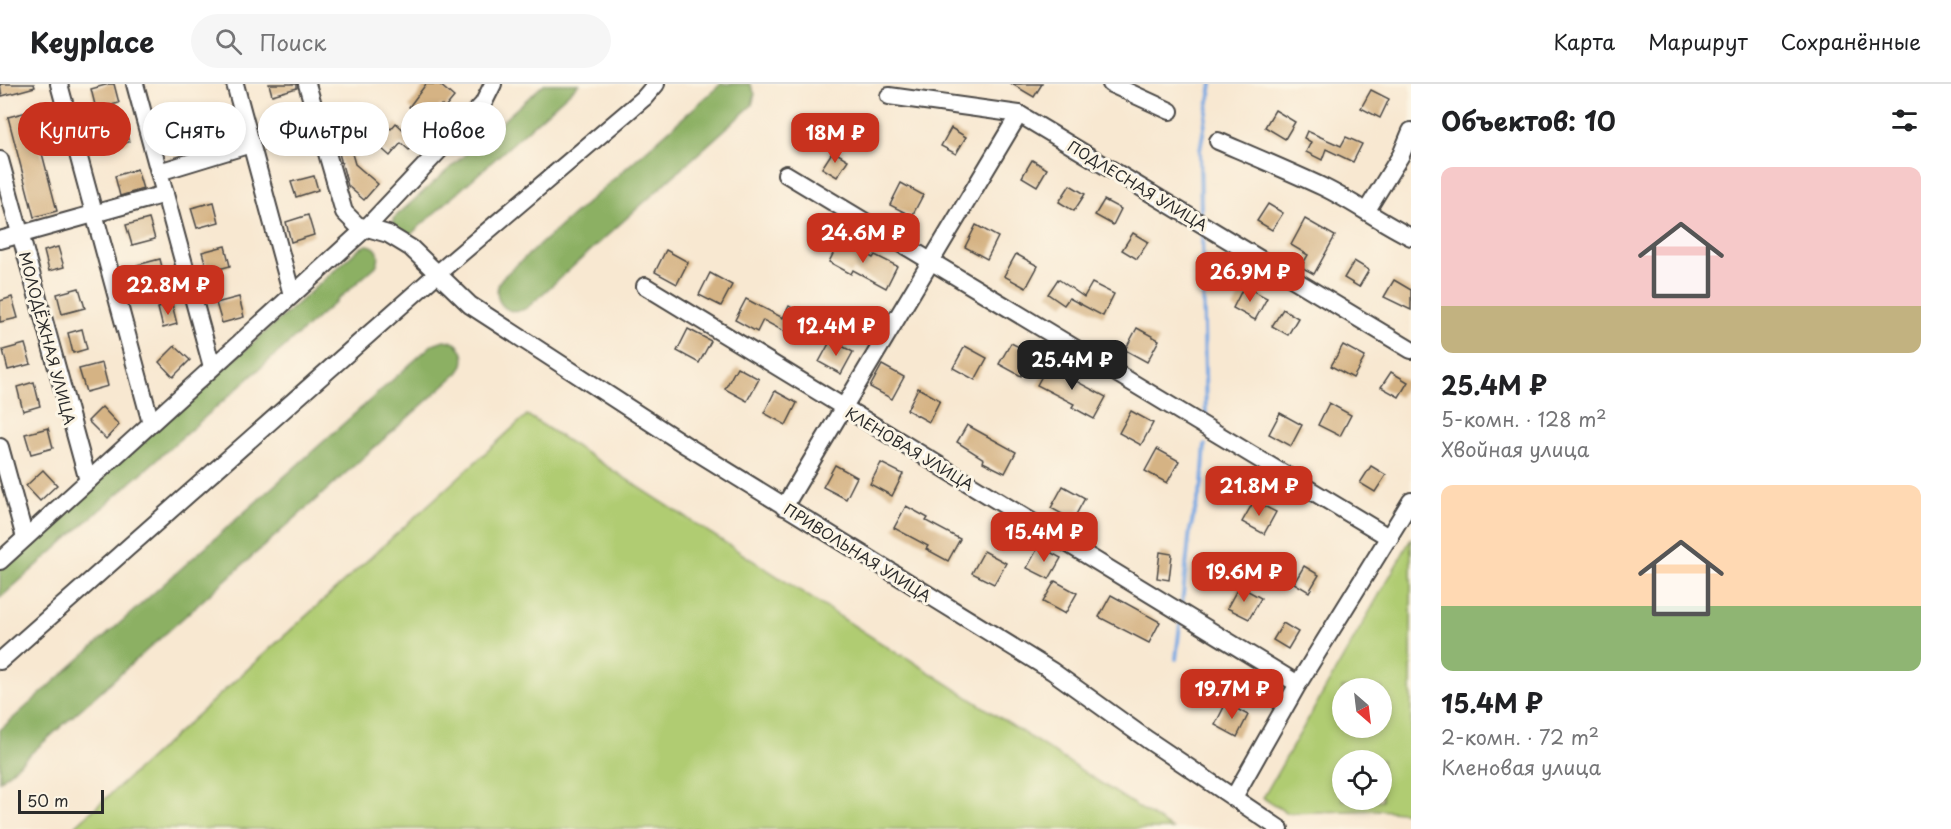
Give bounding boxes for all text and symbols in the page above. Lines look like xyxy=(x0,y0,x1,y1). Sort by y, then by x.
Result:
search box xyxy=(191,14,611,68)
text: Keyplace xyxy=(30,20,155,63)
icon: search xyxy=(212,25,245,58)
text: Поиск xyxy=(260,25,326,58)
text: Карта xyxy=(1554,25,1615,57)
text: Маршрут xyxy=(1648,25,1748,57)
text: Сохранённые xyxy=(1781,25,1921,57)
text: Объектов: 10 xyxy=(1441,101,1616,140)
chip: Купить xyxy=(18,102,131,156)
chip: Снять xyxy=(143,102,246,156)
chip: Фильтры xyxy=(258,102,389,156)
chip: Новое xyxy=(401,102,506,156)
icon: filters xyxy=(1888,104,1921,137)
pin: 18M ₽ xyxy=(793,113,877,164)
text: 18M ₽ xyxy=(805,117,865,147)
street label: ПОДЛЕСНАЯ УЛИЦА xyxy=(1064,134,1212,236)
icon: home xyxy=(1627,206,1735,314)
pin: 24.6M ₽ xyxy=(808,213,918,264)
text: 24.6M ₽ xyxy=(821,217,905,247)
street label: МОЛОДЁЖНАЯ УЛИЦА xyxy=(14,249,82,427)
pin: 26.9M ₽ xyxy=(1195,252,1305,303)
text: 26.9M ₽ xyxy=(1210,256,1290,286)
pin: 22.8M ₽ xyxy=(113,265,223,316)
text: 22.8M ₽ xyxy=(126,269,210,299)
pin: 12.4M ₽ xyxy=(781,306,891,357)
text: 12.4M ₽ xyxy=(797,310,875,340)
pin: 25.4M ₽ xyxy=(1017,340,1127,391)
text: 25.4M ₽ xyxy=(1031,344,1113,374)
text: 25.4M ₽ xyxy=(1441,365,1547,404)
street label: КЛЕНОВАЯ УЛИЦА xyxy=(841,400,979,496)
text: 5-комн. · 128 m² xyxy=(1441,404,1607,434)
text: Хвойная улица xyxy=(1441,434,1589,464)
pin: 21.8M ₽ xyxy=(1204,466,1314,517)
text: 21.8M ₽ xyxy=(1219,470,1299,500)
street label: ПРИВОЛЬНАЯ УЛИЦА xyxy=(780,497,936,607)
pin: 15.4M ₽ xyxy=(989,512,1099,563)
text: 15.4M ₽ xyxy=(1005,516,1083,546)
icon: home xyxy=(1627,524,1735,632)
pin: 19.6M ₽ xyxy=(1189,552,1299,603)
text: 19.6M ₽ xyxy=(1206,556,1282,586)
pin: 19.7M ₽ xyxy=(1177,669,1287,720)
text: 19.7M ₽ xyxy=(1194,673,1270,703)
north arrow xyxy=(1332,678,1392,738)
map controls xyxy=(1332,678,1392,810)
text: 15.4M ₽ xyxy=(1441,683,1543,722)
text: 2-комн. · 72 m² xyxy=(1441,722,1599,752)
button: locate xyxy=(1332,750,1392,810)
text: Кленовая улица xyxy=(1441,752,1601,782)
scale bar xyxy=(18,787,104,814)
text: 50 m xyxy=(27,788,68,812)

